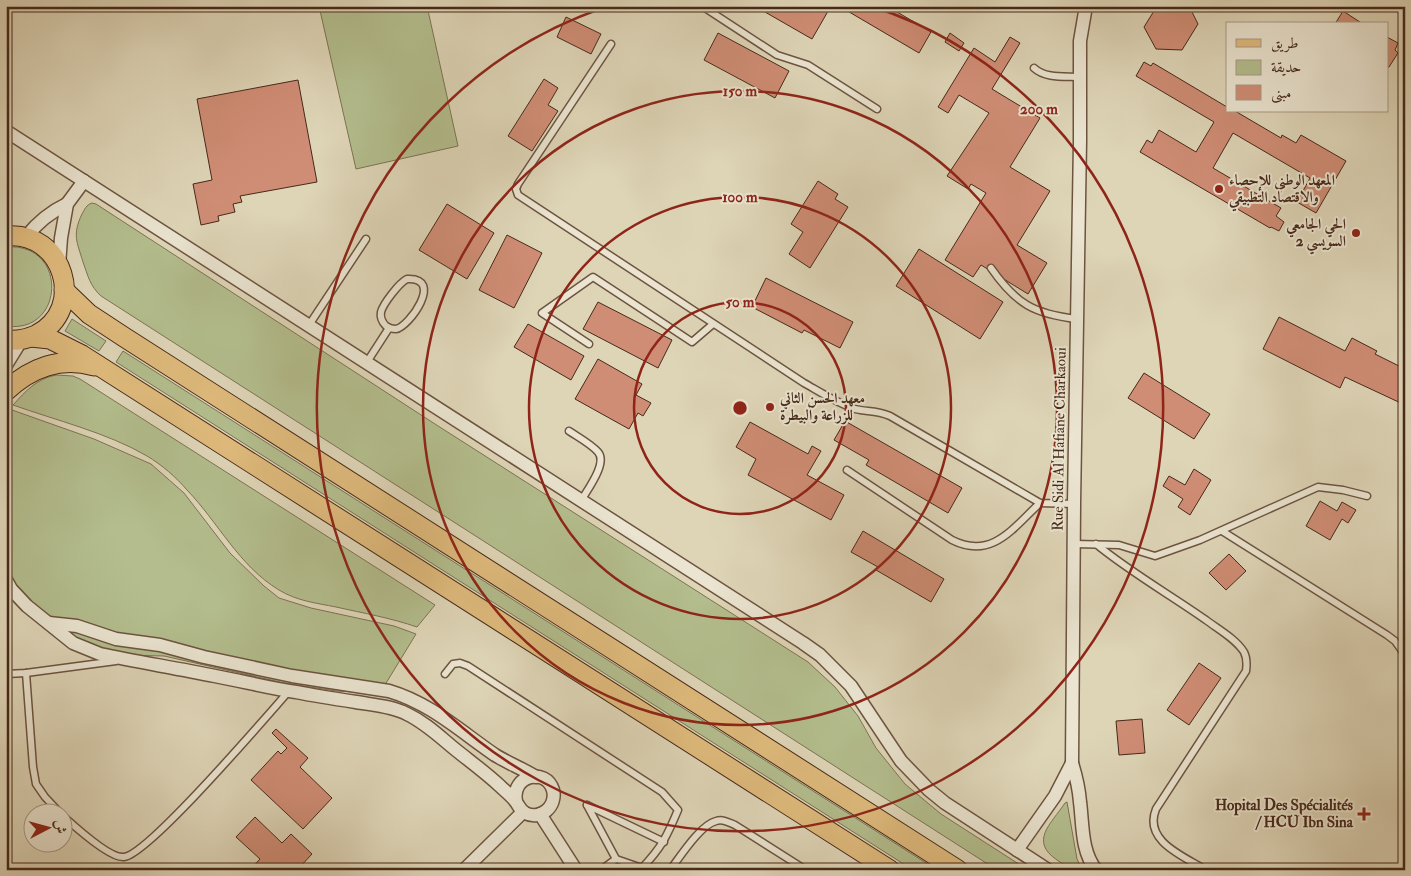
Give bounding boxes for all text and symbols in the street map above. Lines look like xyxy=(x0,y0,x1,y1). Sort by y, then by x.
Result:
legend xyxy=(1226,22,1388,112)
text: طريق xyxy=(1271,34,1298,53)
text: حديقة xyxy=(1271,58,1301,77)
text: 150 m xyxy=(723,82,757,101)
text: مبنى xyxy=(1271,84,1291,104)
text: 200 m xyxy=(1020,100,1058,119)
place label: المعهد الوطني للإحصاء والاقتصاد التطبيقي xyxy=(1228,171,1335,212)
marker: المعهد الوطني للإحصاء والاقتصاد التطبيقي xyxy=(1213,183,1225,195)
text: 100 m xyxy=(722,188,758,207)
place label: الحي الجامعي السويسي 2 xyxy=(1286,215,1346,255)
marker: الحي الجامعي السويسي 2 xyxy=(1350,227,1362,239)
text: 50 m xyxy=(726,293,755,312)
street label: Rue Sidi Al Hafiane Charkaoui xyxy=(1048,347,1071,531)
place label: معهد الحسن الثاني للزراعة والبيطرة xyxy=(779,389,865,425)
centre of rings xyxy=(731,399,749,417)
marker: معهد الحسن الثاني للزراعة والبيطرة xyxy=(764,401,776,413)
place label: Hopital Des Spécialités / HCU Ibn Sina xyxy=(1215,796,1354,832)
north arrow xyxy=(22,804,72,854)
marker: Hopital Des Spécialités / HCU Ibn Sina xyxy=(1357,807,1371,821)
text: ش xyxy=(51,819,70,835)

